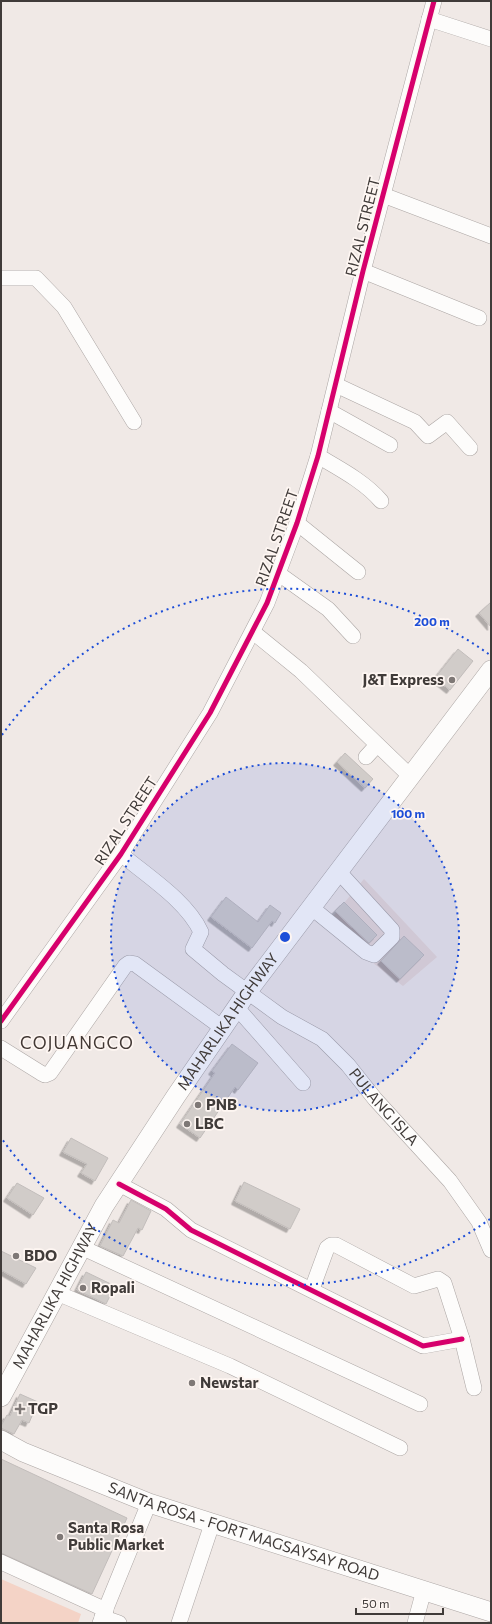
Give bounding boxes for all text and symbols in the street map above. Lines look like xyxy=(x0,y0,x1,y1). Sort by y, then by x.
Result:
street label: RIZAL STREET xyxy=(341,175,383,278)
street label: RIZAL STREET xyxy=(251,486,301,589)
text: 200 m xyxy=(414,614,450,628)
place label: J&T Express xyxy=(363,670,444,688)
marker: J&T Express xyxy=(447,675,457,685)
street label: RIZAL STREET xyxy=(90,773,161,868)
text: 100 m xyxy=(391,806,425,820)
centre of rings xyxy=(278,930,292,944)
street label: MAHARLIKA HIGHWAY xyxy=(173,949,282,1093)
district label: COJUANGCO xyxy=(20,1032,134,1053)
street label: PULANG ISLA xyxy=(346,1064,423,1149)
place label: PNB xyxy=(206,1095,237,1113)
marker: PNB xyxy=(193,1100,203,1110)
place label: LBC xyxy=(195,1114,224,1132)
marker: LBC xyxy=(182,1119,192,1129)
street label: MAHARLIKA HIGHWAY xyxy=(8,1219,101,1371)
place label: BDO xyxy=(24,1246,57,1264)
marker: BDO xyxy=(11,1251,21,1261)
place label: Ropali xyxy=(91,1278,135,1296)
marker: Ropali xyxy=(78,1283,88,1293)
place label: Newstar xyxy=(200,1373,259,1391)
marker: Newstar xyxy=(187,1378,197,1388)
place label: TGP xyxy=(28,1399,58,1417)
marker: TGP xyxy=(15,1404,25,1414)
street label: SANTA ROSA - FORT MAGSAYSAY ROAD xyxy=(106,1477,382,1584)
place label: Santa Rosa Public Market xyxy=(68,1518,164,1553)
marker: Santa Rosa Public Market xyxy=(55,1532,65,1542)
scale bar xyxy=(356,1590,443,1616)
text: 50 m xyxy=(362,1596,390,1610)

